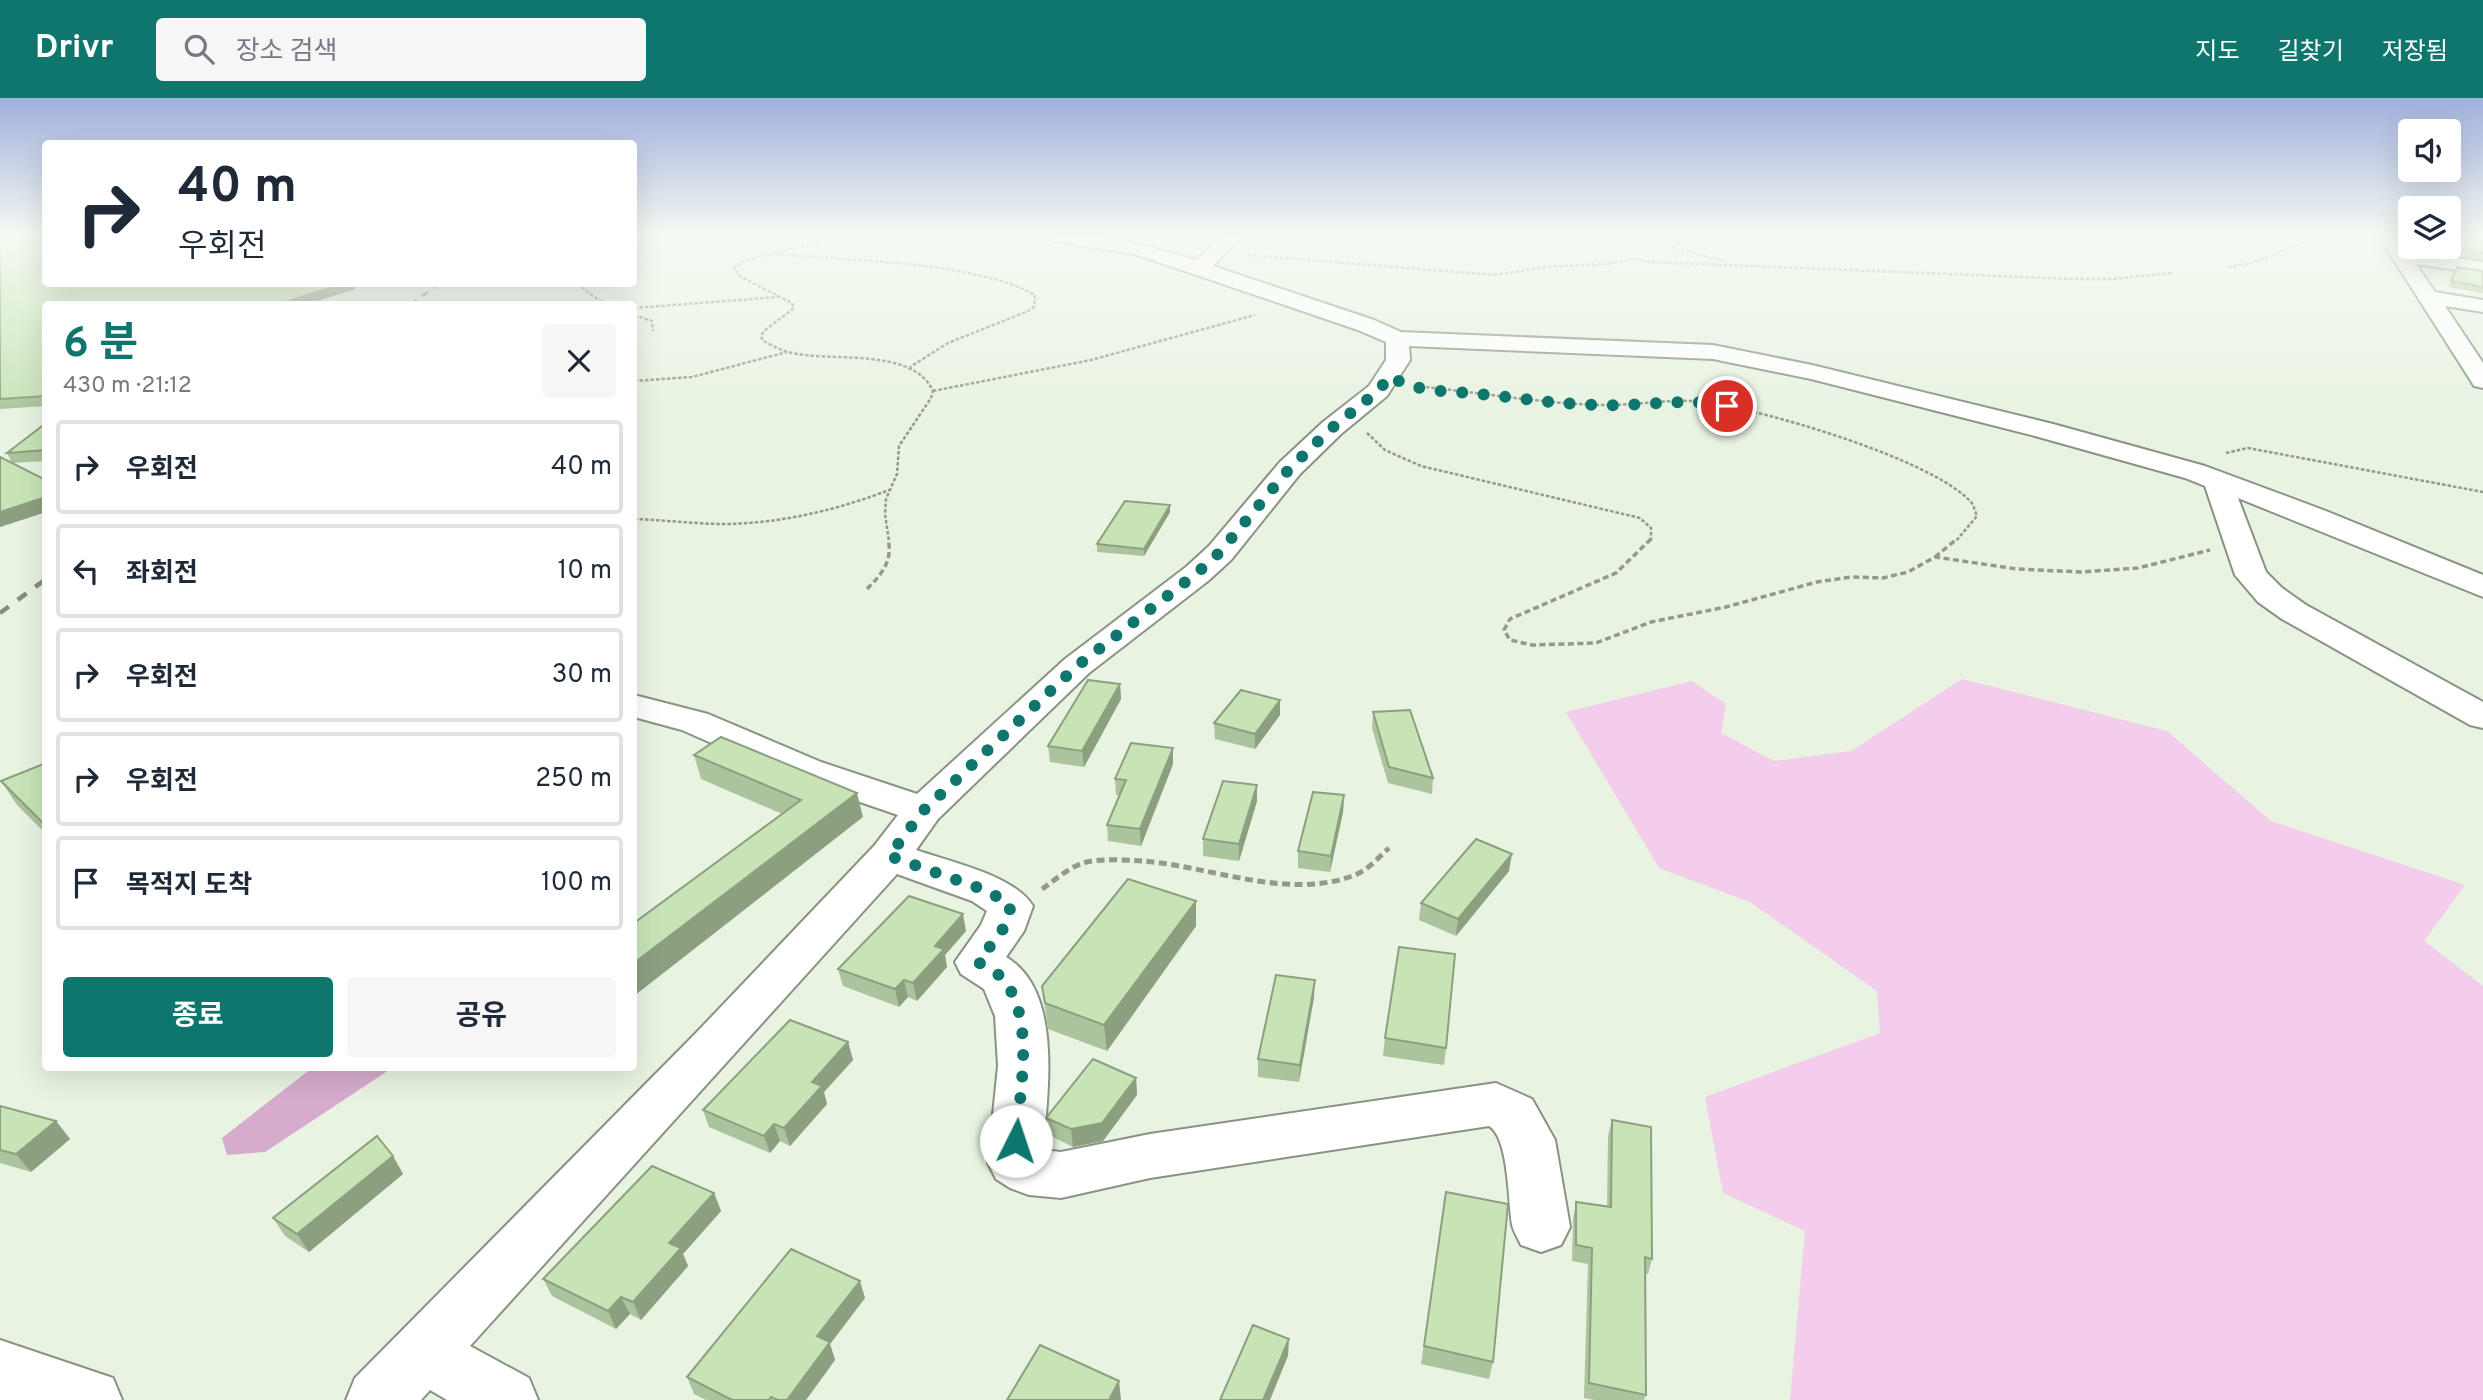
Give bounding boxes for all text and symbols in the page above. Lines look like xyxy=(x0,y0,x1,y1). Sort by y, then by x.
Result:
search box xyxy=(156,18,646,81)
text: Drivr xyxy=(35,28,114,70)
icon: search xyxy=(180,30,218,68)
text: 장소 검색 xyxy=(236,36,337,69)
text: 지도 xyxy=(2195,38,2240,68)
text: 길찾기 xyxy=(2278,38,2344,68)
text: 저장됨 xyxy=(2382,38,2448,68)
map controls xyxy=(2398,119,2461,259)
button: sound xyxy=(2398,119,2461,182)
text: 40 m xyxy=(178,158,297,220)
icon: right xyxy=(63,168,154,259)
button: layers xyxy=(2398,196,2461,259)
text: 우회전 xyxy=(178,228,266,268)
text: 6 분 xyxy=(63,319,138,372)
button: close xyxy=(542,324,616,398)
text: 430 m · 21:12 xyxy=(63,372,192,401)
pin xyxy=(1697,376,1757,436)
icon: arrive xyxy=(1708,387,1746,425)
icon: right xyxy=(67,448,105,486)
text: 40 m xyxy=(551,451,612,484)
text: 우회전 xyxy=(126,454,198,487)
icon: left xyxy=(67,552,105,590)
text: 10 m xyxy=(557,555,612,588)
text: 좌회전 xyxy=(126,558,198,591)
icon: right xyxy=(67,656,105,694)
text: 30 m xyxy=(552,659,612,692)
text: 우회전 xyxy=(126,662,198,695)
icon: right xyxy=(67,760,105,798)
text: 250 m xyxy=(535,763,612,796)
text: 우회전 xyxy=(126,766,198,799)
icon: arrive xyxy=(67,864,105,902)
text: 100 m xyxy=(541,867,612,900)
text: 목적지 도착 xyxy=(126,870,252,903)
button: 종료 xyxy=(63,977,333,1057)
button: 공유 xyxy=(347,977,616,1057)
position arrow xyxy=(979,1104,1053,1178)

